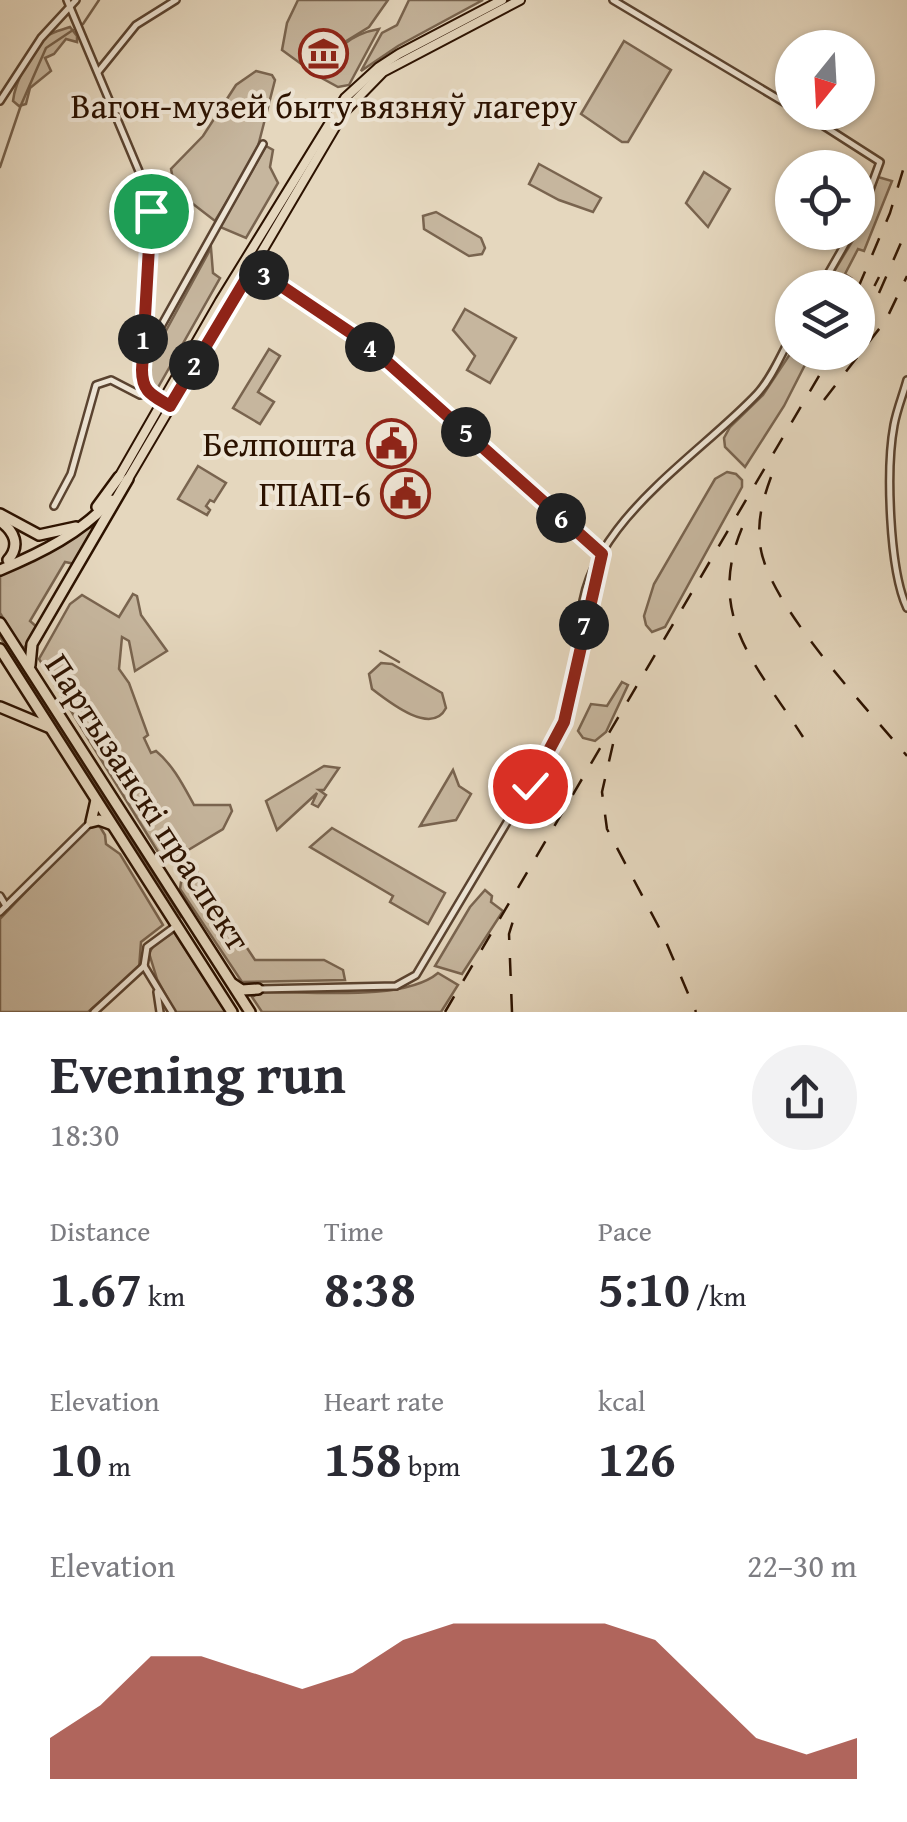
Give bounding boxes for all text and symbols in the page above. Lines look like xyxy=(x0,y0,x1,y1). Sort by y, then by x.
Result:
museum icon: Вагон-музей быту вязняў лагеру xyxy=(298,28,350,80)
north arrow xyxy=(775,30,875,130)
map controls xyxy=(775,30,875,370)
place label: Вагон-музей быту вязняў лагеру xyxy=(71,80,578,131)
button: locate xyxy=(775,150,875,250)
pin xyxy=(109,169,194,254)
icon: arrive xyxy=(124,184,179,239)
pin: 3 xyxy=(239,250,289,300)
text: 3 xyxy=(257,254,271,295)
button: layers xyxy=(775,270,875,370)
pin: 1 xyxy=(118,314,168,364)
text: 1 xyxy=(136,318,150,359)
pin: 4 xyxy=(345,322,395,372)
text: 4 xyxy=(363,326,377,367)
pin: 2 xyxy=(169,340,219,390)
text: 2 xyxy=(187,344,201,385)
pin: 5 xyxy=(441,407,491,457)
text: 5 xyxy=(459,411,473,452)
place label: Белпошта xyxy=(203,418,356,469)
public building icon: Белпошта xyxy=(365,418,417,470)
place label: ГПАП-6 xyxy=(259,468,371,519)
public building icon: ГПАП-6 xyxy=(380,468,432,520)
pin: 6 xyxy=(536,493,586,543)
text: 6 xyxy=(554,497,568,538)
pin: 7 xyxy=(559,600,609,650)
text: 7 xyxy=(577,604,591,645)
street label: Партызанскі праспект xyxy=(33,643,264,960)
pin xyxy=(488,744,573,829)
icon: check xyxy=(503,759,558,814)
text: Evening run xyxy=(50,1033,346,1113)
button: share xyxy=(752,1045,857,1150)
text: 18:30 xyxy=(50,1111,119,1158)
text: Distance xyxy=(50,1210,150,1251)
text: Time xyxy=(324,1210,384,1251)
text: Pace xyxy=(598,1210,652,1251)
text: 1.67 xyxy=(50,1251,142,1324)
text: 8:38 xyxy=(324,1251,416,1324)
text: 5:10 xyxy=(598,1251,690,1324)
text: km xyxy=(142,1275,185,1316)
text: /km xyxy=(690,1275,746,1316)
text: Elevation xyxy=(50,1380,160,1421)
text: Heart rate xyxy=(324,1380,444,1421)
text: kcal xyxy=(598,1380,646,1421)
text: 10 xyxy=(50,1421,102,1494)
text: 158 xyxy=(324,1421,402,1494)
text: 126 xyxy=(598,1421,676,1494)
text: m xyxy=(102,1445,131,1486)
text: bpm xyxy=(402,1445,460,1486)
text: Elevation xyxy=(50,1542,175,1589)
text: 22–30 m xyxy=(747,1542,857,1589)

